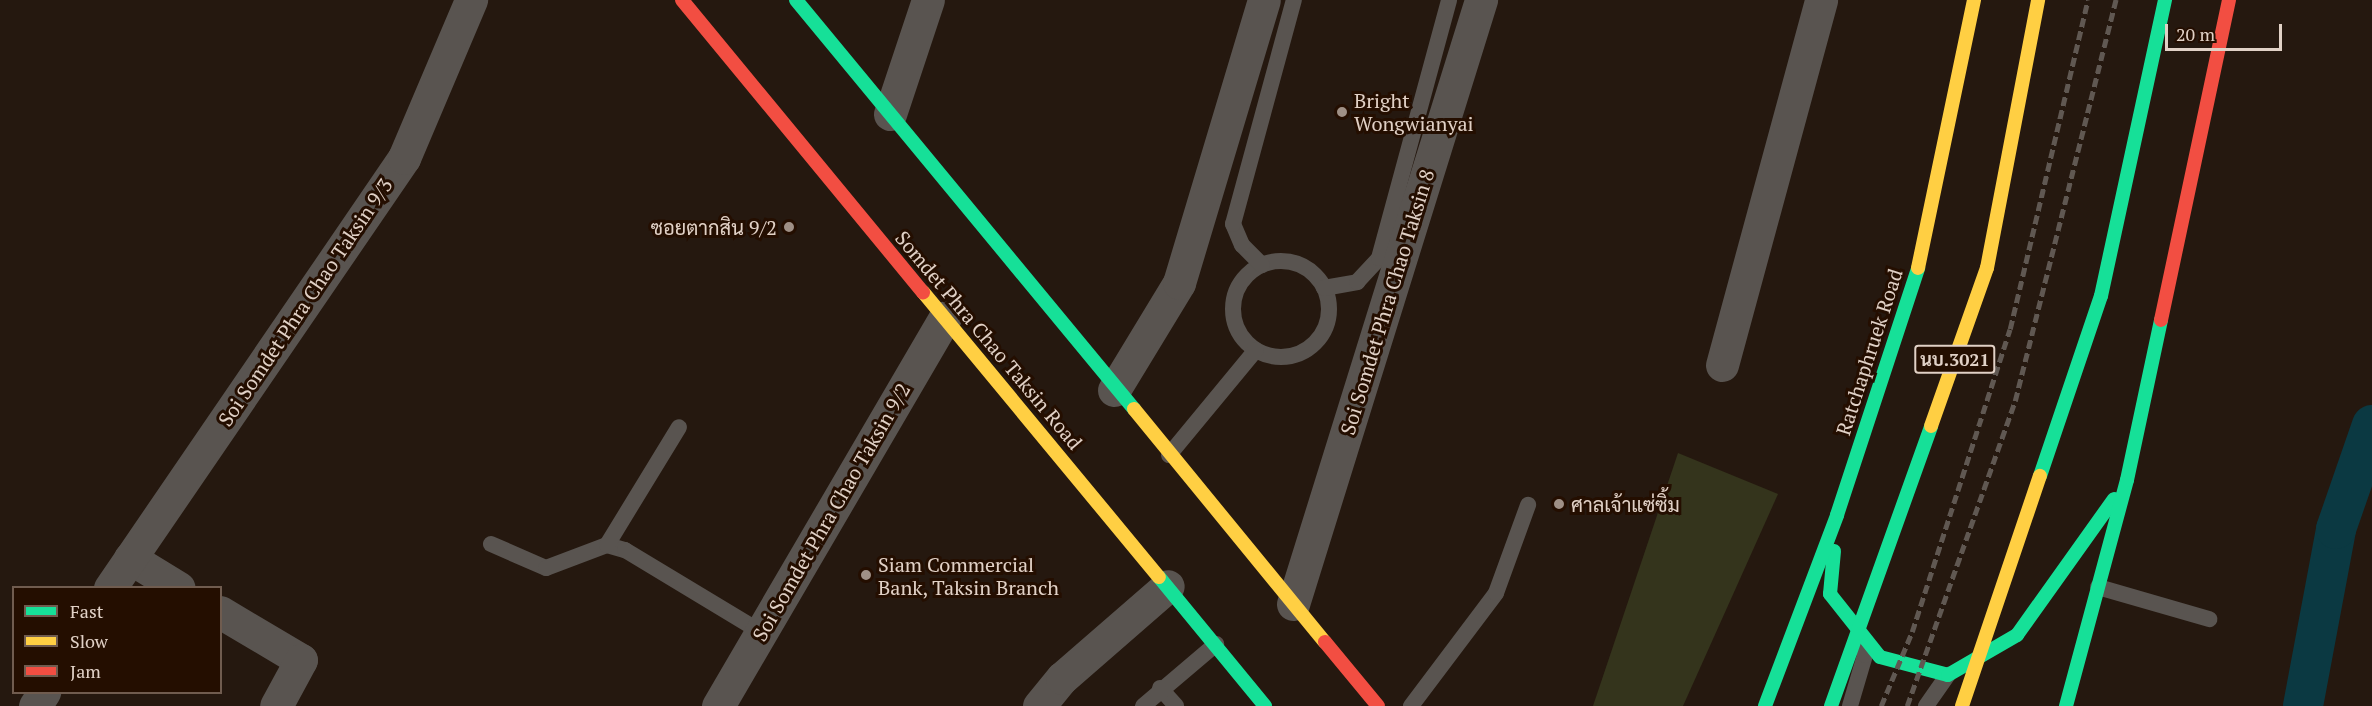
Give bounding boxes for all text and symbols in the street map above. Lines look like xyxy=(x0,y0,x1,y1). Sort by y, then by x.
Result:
scale bar xyxy=(2168,12,2285,50)
text: 20 m xyxy=(2176,22,2215,46)
place label: Bright Wongwianyai xyxy=(1354,88,1474,135)
marker: Bright Wongwianyai xyxy=(1335,105,1349,119)
street label: Soi Somdet Phra Chao Taksin 8 xyxy=(1335,166,1439,438)
street label: Soi Somdet Phra Chao Taksin 9/3 xyxy=(213,173,397,431)
place label: ซอยตากสิน 9/2 xyxy=(651,215,777,239)
marker: ซอยตากสิน 9/2 xyxy=(782,220,796,234)
street label: Somdet Phra Chao Taksin Road xyxy=(891,226,1087,454)
street label: Ratchaphruek Road xyxy=(1831,266,1907,438)
road number: นบ.3021 xyxy=(1913,344,1997,374)
street label: Soi Somdet Phra Chao Taksin 9/2 xyxy=(747,379,915,645)
place label: ศาลเจ้าแซ่ซิ้ม xyxy=(1571,492,1680,516)
marker: ศาลเจ้าแซ่ซิ้ม xyxy=(1552,497,1566,511)
place label: Siam Commercial Bank, Taksin Branch xyxy=(878,552,1060,599)
marker: Siam Commercial Bank, Taksin Branch xyxy=(859,568,873,582)
legend xyxy=(12,586,222,694)
text: Fast xyxy=(70,599,103,623)
text: Slow xyxy=(70,629,108,653)
text: Jam xyxy=(70,659,101,683)

